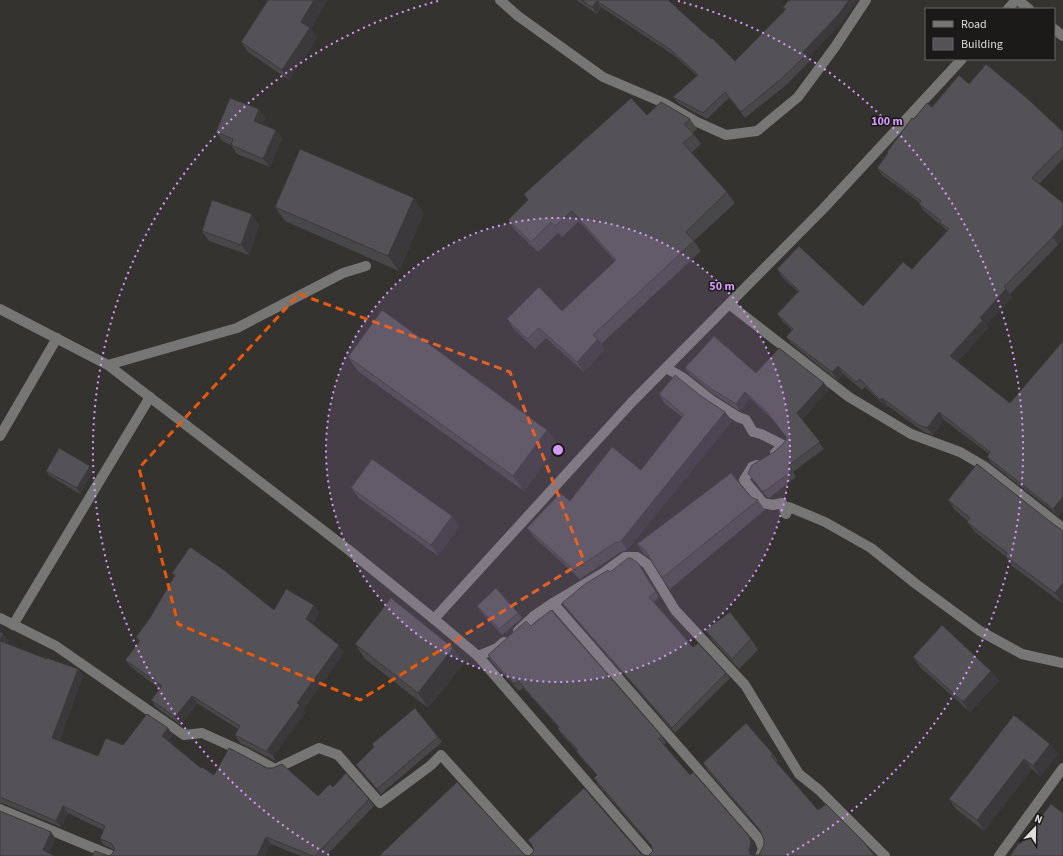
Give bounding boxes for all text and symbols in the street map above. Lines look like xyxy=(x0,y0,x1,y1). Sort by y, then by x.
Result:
legend xyxy=(925,8,1055,60)
text: Road xyxy=(961,16,987,33)
text: Building xyxy=(961,36,1003,53)
text: 100 m xyxy=(871,113,903,130)
text: 50 m xyxy=(709,278,735,295)
centre of rings xyxy=(551,443,565,457)
north arrow xyxy=(1015,808,1055,848)
text: N xyxy=(1032,811,1045,828)

